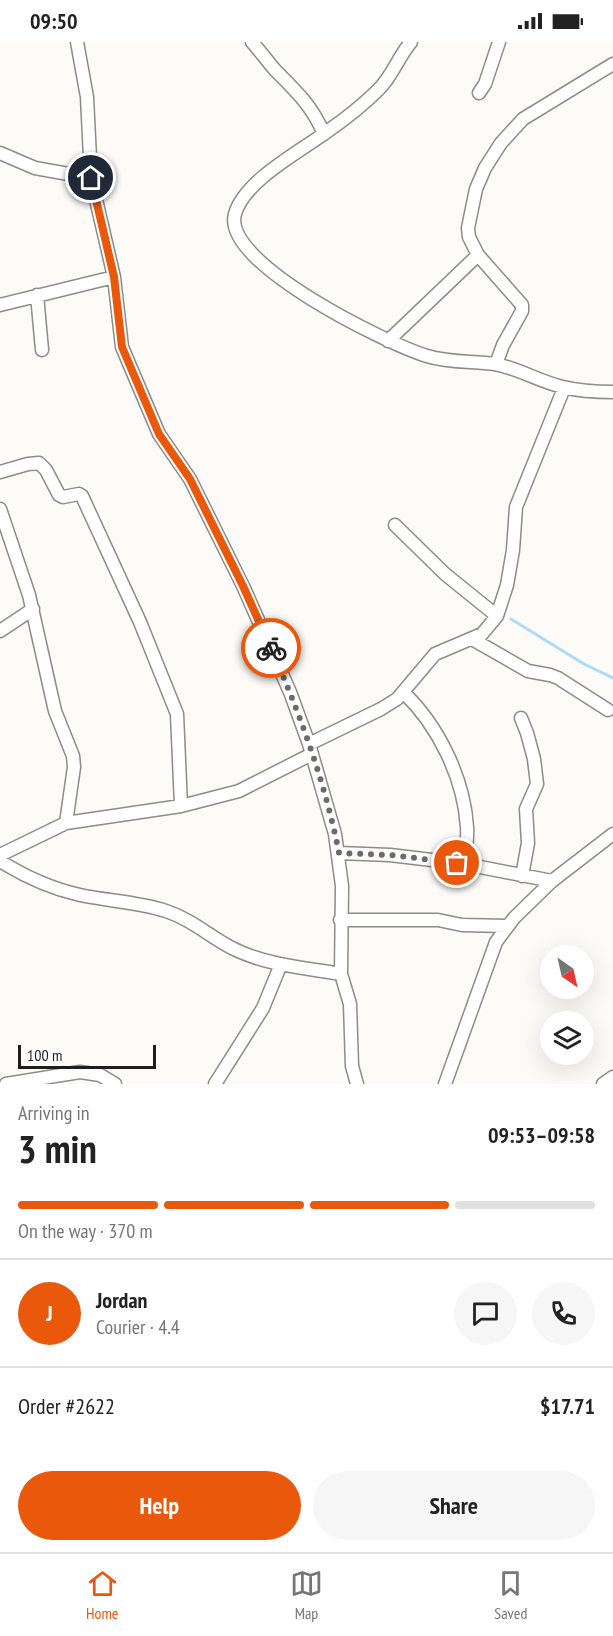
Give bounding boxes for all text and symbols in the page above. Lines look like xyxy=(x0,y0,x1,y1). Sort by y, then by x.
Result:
text: 09:50 xyxy=(30,7,78,35)
pin xyxy=(65,152,116,203)
icon: home xyxy=(74,161,107,194)
courier xyxy=(241,618,301,678)
icon: bike xyxy=(255,632,288,665)
pin xyxy=(431,837,482,888)
icon: bag xyxy=(440,846,473,879)
north arrow xyxy=(540,945,594,999)
map controls xyxy=(540,945,594,1065)
button: layers xyxy=(540,1011,594,1065)
scale bar xyxy=(18,1042,156,1070)
text: 100 m xyxy=(27,1045,62,1065)
text: Arriving in xyxy=(18,1100,90,1126)
text: 09:53–09:58 xyxy=(488,1121,595,1149)
text: 3 min xyxy=(18,1123,97,1174)
text: On the way · 370 m xyxy=(18,1218,153,1244)
button: chat xyxy=(454,1282,517,1345)
button: phone xyxy=(532,1282,595,1345)
text: Jordan xyxy=(96,1286,147,1314)
text: J xyxy=(46,1299,53,1327)
text: Courier · 4.4 xyxy=(96,1314,180,1340)
text: Order #2622 xyxy=(18,1392,115,1420)
text: $17.71 xyxy=(540,1392,595,1420)
button: Help xyxy=(18,1471,301,1540)
button: Share xyxy=(313,1471,595,1540)
tab: Home xyxy=(86,1567,119,1623)
tab: Map xyxy=(290,1567,323,1623)
tab: Saved xyxy=(494,1567,527,1623)

